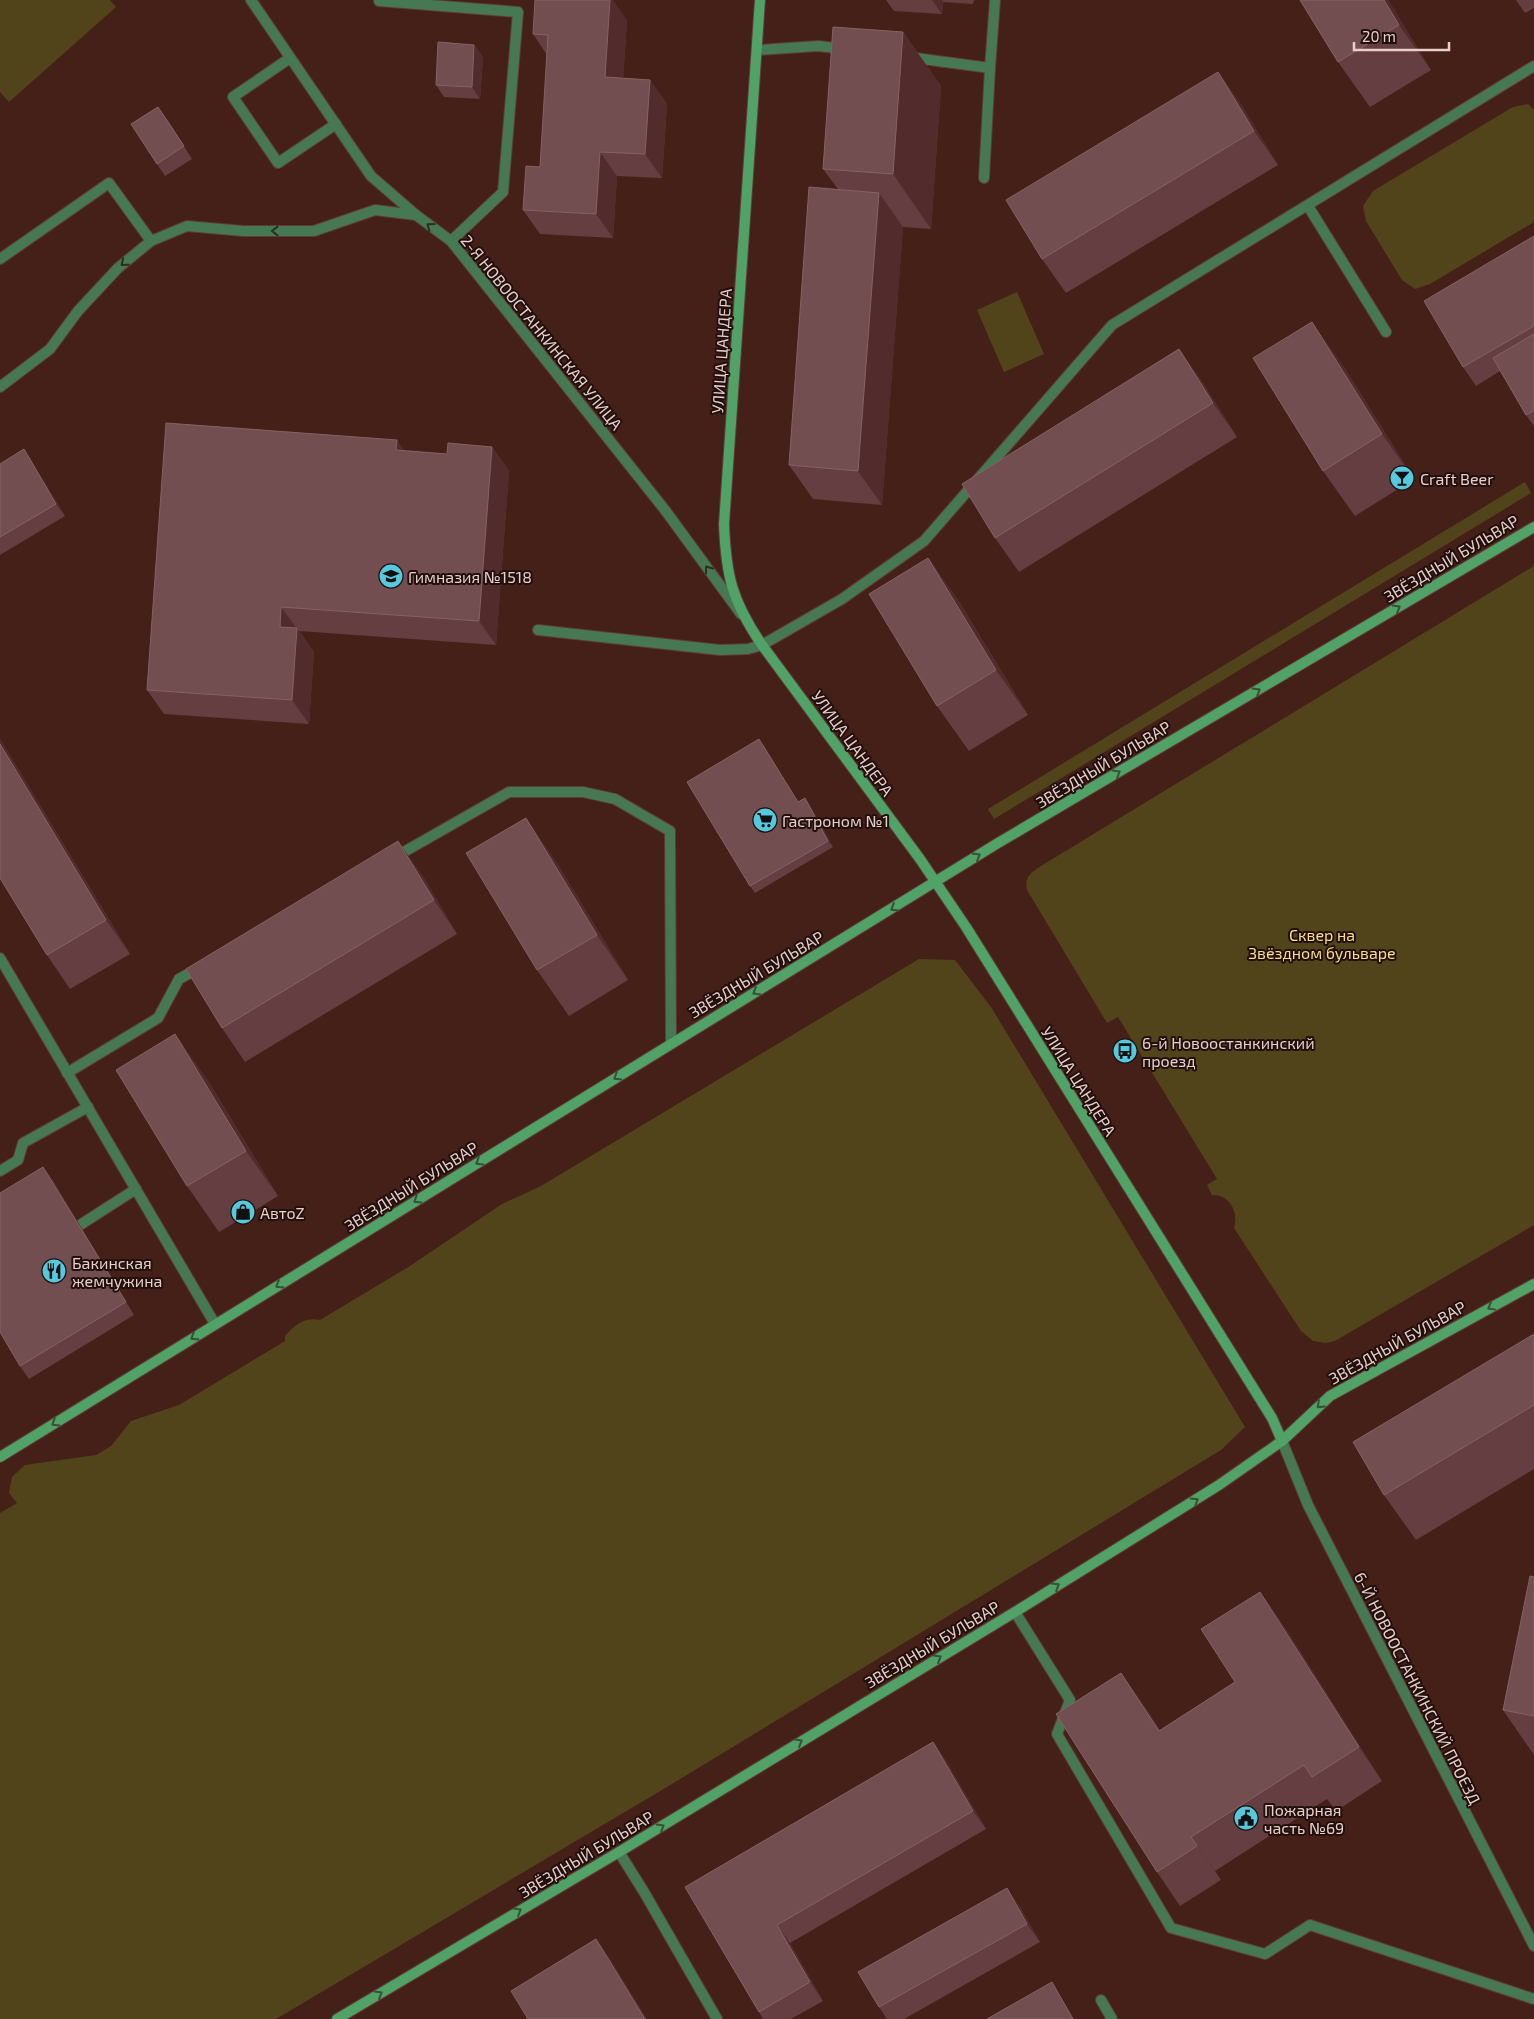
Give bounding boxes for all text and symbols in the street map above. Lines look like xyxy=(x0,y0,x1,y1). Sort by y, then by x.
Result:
scale bar xyxy=(1354,20,1449,52)
text: 20 m xyxy=(1362,27,1396,45)
one-way arrow xyxy=(426,223,436,232)
one-way arrow xyxy=(271,226,278,236)
street label: 2-Я НОВООСТАНКИНСКАЯ УЛИЦА xyxy=(457,231,627,433)
one-way arrow xyxy=(120,258,129,267)
street label: УЛИЦА ЦАНДЕРА xyxy=(707,288,735,414)
bar icon: Craft Beer xyxy=(1389,465,1415,491)
place label: Craft Beer xyxy=(1420,469,1494,488)
street label: ЗВЁЗДНЫЙ БУЛЬВАР xyxy=(1380,510,1522,606)
school or university icon: Гимназия №1518 xyxy=(378,563,404,589)
one-way arrow xyxy=(705,565,714,575)
place label: Гимназия №1518 xyxy=(408,567,532,586)
one-way arrow xyxy=(1391,604,1400,614)
street label: УЛИЦА ЦАНДЕРА xyxy=(808,687,898,799)
one-way arrow xyxy=(1251,687,1260,697)
street label: ЗВЁЗДНЫЙ БУЛЬВАР xyxy=(1032,716,1174,812)
one-way arrow xyxy=(1111,770,1120,780)
supermarket icon: Гастроном №1 xyxy=(752,807,778,833)
place label: Гастроном №1 xyxy=(782,811,889,830)
one-way arrow xyxy=(972,853,981,862)
one-way arrow xyxy=(891,901,900,911)
park label: Сквер на Звёздном бульваре xyxy=(1248,925,1396,963)
street label: ЗВЁЗДНЫЙ БУЛЬВАР xyxy=(685,926,827,1022)
one-way arrow xyxy=(752,986,761,996)
street label: УЛИЦА ЦАНДЕРА xyxy=(1038,1023,1120,1139)
place label: 6-й Новоостанкинский проезд xyxy=(1142,1033,1315,1070)
bus stop icon: 6-й Новоостанкинский проезд xyxy=(1112,1038,1138,1064)
one-way arrow xyxy=(613,1070,622,1080)
street label: ЗВЁЗДНЫЙ БУЛЬВАР xyxy=(341,1137,481,1235)
one-way arrow xyxy=(475,1156,484,1166)
one-way arrow xyxy=(414,1194,423,1203)
shop icon: АвтоZ xyxy=(230,1199,256,1225)
place label: АвтоZ xyxy=(260,1203,305,1222)
place label: Бакинская жемчужина xyxy=(72,1253,162,1291)
restaurant icon: Бакинская жемчужина xyxy=(41,1258,67,1284)
one-way arrow xyxy=(275,1279,284,1289)
street label: ЗВЁЗДНЫЙ БУЛЬВАР xyxy=(1325,1296,1469,1388)
one-way arrow xyxy=(1488,1301,1497,1311)
one-way arrow xyxy=(190,1331,199,1341)
one-way arrow xyxy=(1317,1399,1326,1408)
one-way arrow xyxy=(52,1416,61,1426)
one-way arrow xyxy=(1189,1497,1198,1507)
street label: 6-Й НОВООСТАНКИНСКИЙ ПРОЕЗД xyxy=(1351,1569,1485,1807)
one-way arrow xyxy=(1051,1583,1060,1593)
street label: ЗВЁЗДНЫЙ БУЛЬВАР xyxy=(861,1596,1003,1692)
one-way arrow xyxy=(933,1655,942,1665)
one-way arrow xyxy=(794,1739,803,1749)
place label: Пожарная часть №69 xyxy=(1264,1800,1344,1837)
public building icon: Пожарная часть №69 xyxy=(1233,1805,1259,1831)
street label: ЗВЁЗДНЫЙ БУЛЬВАР xyxy=(515,1806,657,1902)
one-way arrow xyxy=(655,1823,664,1833)
one-way arrow xyxy=(513,1907,522,1917)
one-way arrow xyxy=(373,1991,382,2001)

